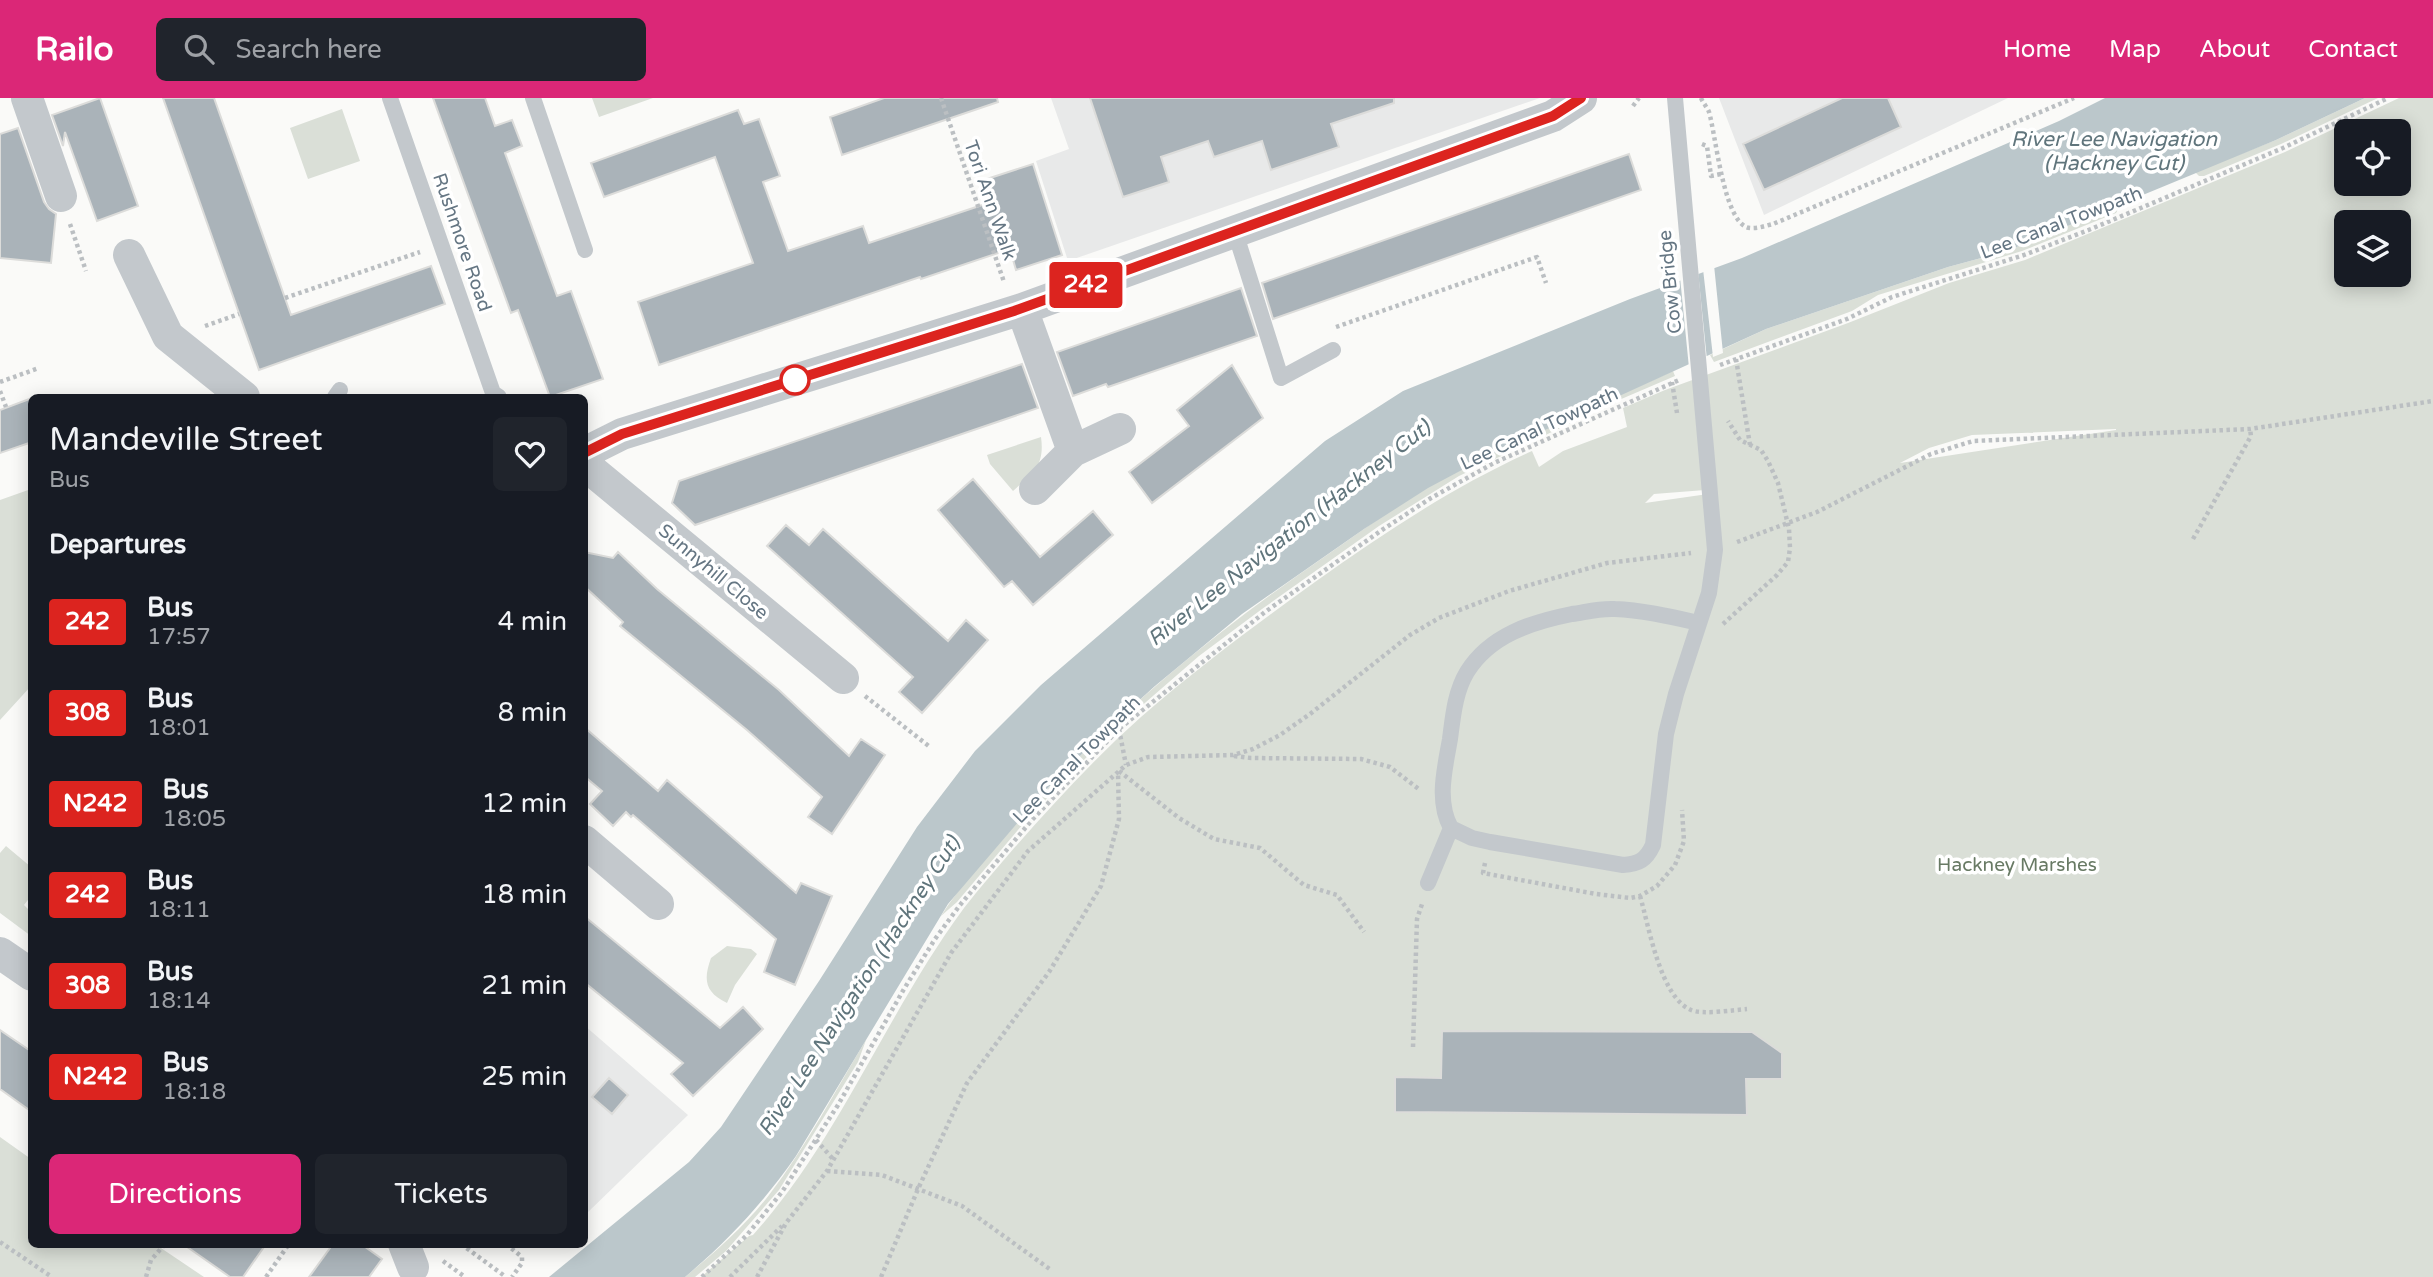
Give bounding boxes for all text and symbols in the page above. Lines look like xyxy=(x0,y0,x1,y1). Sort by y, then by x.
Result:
search box xyxy=(156,18,646,81)
text: Railo xyxy=(35,30,114,69)
icon: search xyxy=(180,30,218,68)
text: Search here xyxy=(236,34,382,65)
text: Home xyxy=(2003,35,2071,64)
text: Map xyxy=(2109,35,2161,64)
text: About xyxy=(2199,35,2270,64)
text: Contact xyxy=(2308,35,2398,64)
map controls xyxy=(2334,119,2411,287)
button: locate xyxy=(2334,119,2411,196)
water label: River Lee Navigation (Hackney Cut) xyxy=(2011,127,2218,176)
street label: Tori Ann Walk xyxy=(959,138,1021,263)
street label: Rushmore Road xyxy=(428,170,496,315)
street label: Lee Canal Towpath xyxy=(1977,182,2145,264)
button: layers xyxy=(2334,210,2411,287)
street label: Cow Bridge xyxy=(1654,229,1686,335)
line badge: 242 xyxy=(1046,262,1126,308)
text: 242 xyxy=(1063,270,1109,299)
unlabelled marker xyxy=(780,365,810,395)
street label: Lee Canal Towpath xyxy=(1457,383,1622,475)
water label: River Lee Navigation (Hackney Cut) xyxy=(1143,414,1437,652)
button: heart xyxy=(493,417,567,491)
text: Mandeville Street xyxy=(49,420,323,459)
text: Bus xyxy=(49,466,90,494)
street label: Sunnyhill Close xyxy=(654,520,773,624)
text: Departures xyxy=(49,529,186,560)
text: Bus xyxy=(147,592,193,623)
text: 4 min xyxy=(498,606,567,637)
text: 242 xyxy=(65,607,110,636)
text: 17:57 xyxy=(147,623,211,651)
text: Bus xyxy=(147,683,193,714)
street label: Lee Canal Towpath xyxy=(1008,691,1145,828)
text: 8 min xyxy=(498,697,567,728)
text: 308 xyxy=(65,698,110,727)
text: 18:01 xyxy=(147,714,211,742)
text: Bus xyxy=(163,774,209,805)
text: 12 min xyxy=(481,788,567,819)
text: N242 xyxy=(63,789,128,818)
text: 18:05 xyxy=(163,805,226,833)
water label: River Lee Navigation (Hackney Cut) xyxy=(753,831,966,1141)
park label: Hackney Marshes xyxy=(1937,854,2097,876)
text: Bus xyxy=(147,865,193,896)
text: 18 min xyxy=(481,879,567,910)
text: 242 xyxy=(65,880,110,909)
text: 18:11 xyxy=(147,896,211,924)
text: Bus xyxy=(147,956,193,987)
text: 21 min xyxy=(481,970,567,1001)
text: 308 xyxy=(65,971,110,1000)
text: 18:14 xyxy=(147,987,211,1015)
text: Bus xyxy=(163,1047,209,1078)
text: 25 min xyxy=(481,1061,567,1092)
text: N242 xyxy=(63,1062,128,1091)
text: 18:18 xyxy=(163,1078,226,1106)
button: Directions xyxy=(49,1154,301,1234)
button: Tickets xyxy=(315,1154,567,1234)

